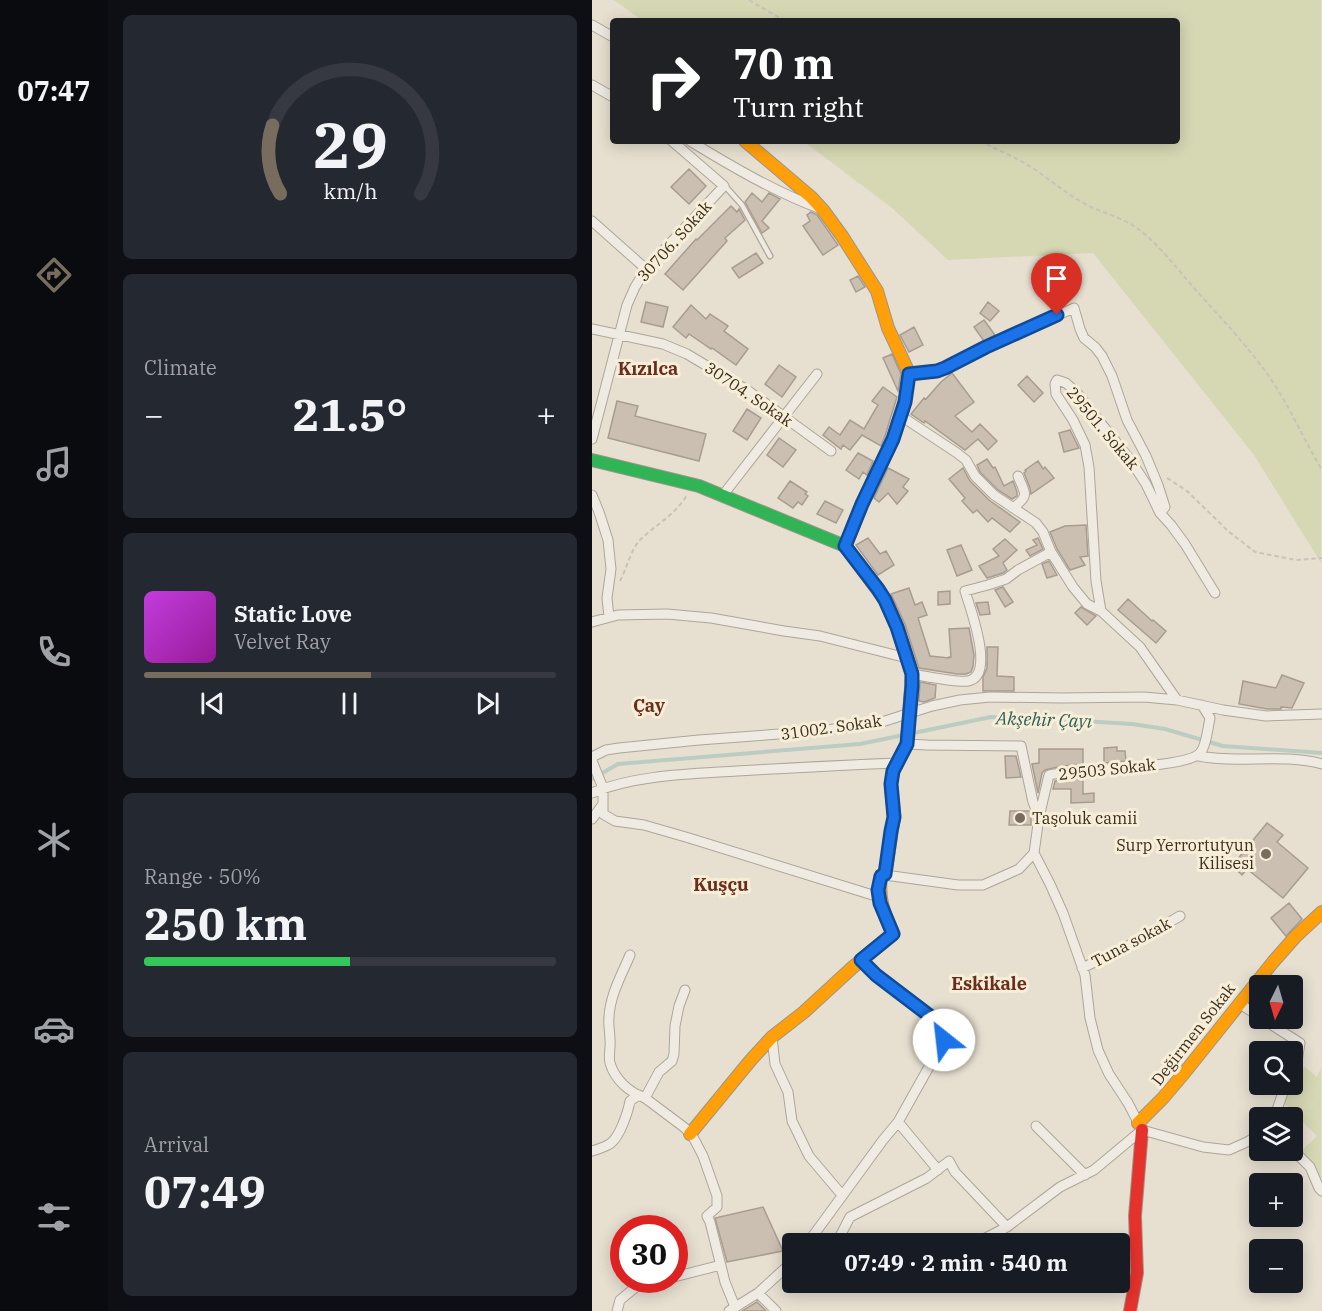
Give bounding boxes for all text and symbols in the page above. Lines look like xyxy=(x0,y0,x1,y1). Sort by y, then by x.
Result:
text: 70 m xyxy=(733,36,834,91)
icon: right xyxy=(634,42,712,120)
text: 07:47 xyxy=(18,73,90,108)
text: Turn right xyxy=(733,89,864,124)
text: 29 xyxy=(313,104,387,185)
text: km/h xyxy=(323,177,377,205)
street label: 30706. Sokak xyxy=(632,196,716,286)
pin xyxy=(1031,253,1082,315)
icon: directions xyxy=(33,254,75,296)
icon: arrive xyxy=(1040,262,1073,295)
text: Climate xyxy=(144,354,217,381)
district label: Kızılca xyxy=(618,357,678,380)
street label: 30704. Sokak xyxy=(701,357,797,431)
street label: 29501. Sokak xyxy=(1063,383,1144,474)
text: 21.5° xyxy=(293,385,407,443)
text: − xyxy=(144,393,164,436)
text: + xyxy=(536,393,556,436)
icon: music xyxy=(33,443,75,485)
text: Static Love xyxy=(234,599,352,628)
text: Velvet Ray xyxy=(234,628,331,655)
icon: phone xyxy=(33,631,75,673)
icon: previous xyxy=(196,687,229,720)
icon: pause xyxy=(333,687,366,720)
icon: next xyxy=(471,687,504,720)
district label: Çay xyxy=(633,694,666,717)
water label: Akşehir Çayı xyxy=(994,706,1093,733)
street label: 31002. Sokak xyxy=(779,710,883,744)
street label: 29503 Sokak xyxy=(1057,754,1157,784)
place label: Taşoluk camii xyxy=(1032,808,1137,828)
marker: Taşoluk camii xyxy=(1013,811,1027,825)
icon: climate xyxy=(33,819,75,861)
place label: Surp Yerrortutyun Kilisesi xyxy=(1116,835,1254,873)
marker: Surp Yerrortutyun Kilisesi xyxy=(1259,847,1273,861)
text: Range · 50% xyxy=(144,863,261,890)
district label: Kuşçu xyxy=(693,873,749,896)
text: 250 km xyxy=(144,894,307,952)
street label: Tuna sokak xyxy=(1088,912,1175,971)
district label: Eskikale xyxy=(951,972,1027,995)
north arrow xyxy=(1249,975,1303,1029)
map controls xyxy=(1249,975,1303,1293)
street label: Değirmen Sokak xyxy=(1147,978,1240,1089)
icon: car xyxy=(33,1008,75,1050)
position arrow xyxy=(912,1008,976,1072)
button: search xyxy=(1249,1041,1303,1095)
button: layers xyxy=(1249,1107,1303,1161)
text: Arrival xyxy=(144,1131,209,1158)
text: 07:49 xyxy=(144,1162,266,1220)
button: + xyxy=(1249,1173,1303,1227)
icon: filters xyxy=(33,1196,75,1238)
speed limit sign: 30 xyxy=(610,1215,688,1293)
button: − xyxy=(1249,1239,1303,1293)
text: 07:49 · 2 min · 540 m xyxy=(844,1248,1068,1277)

